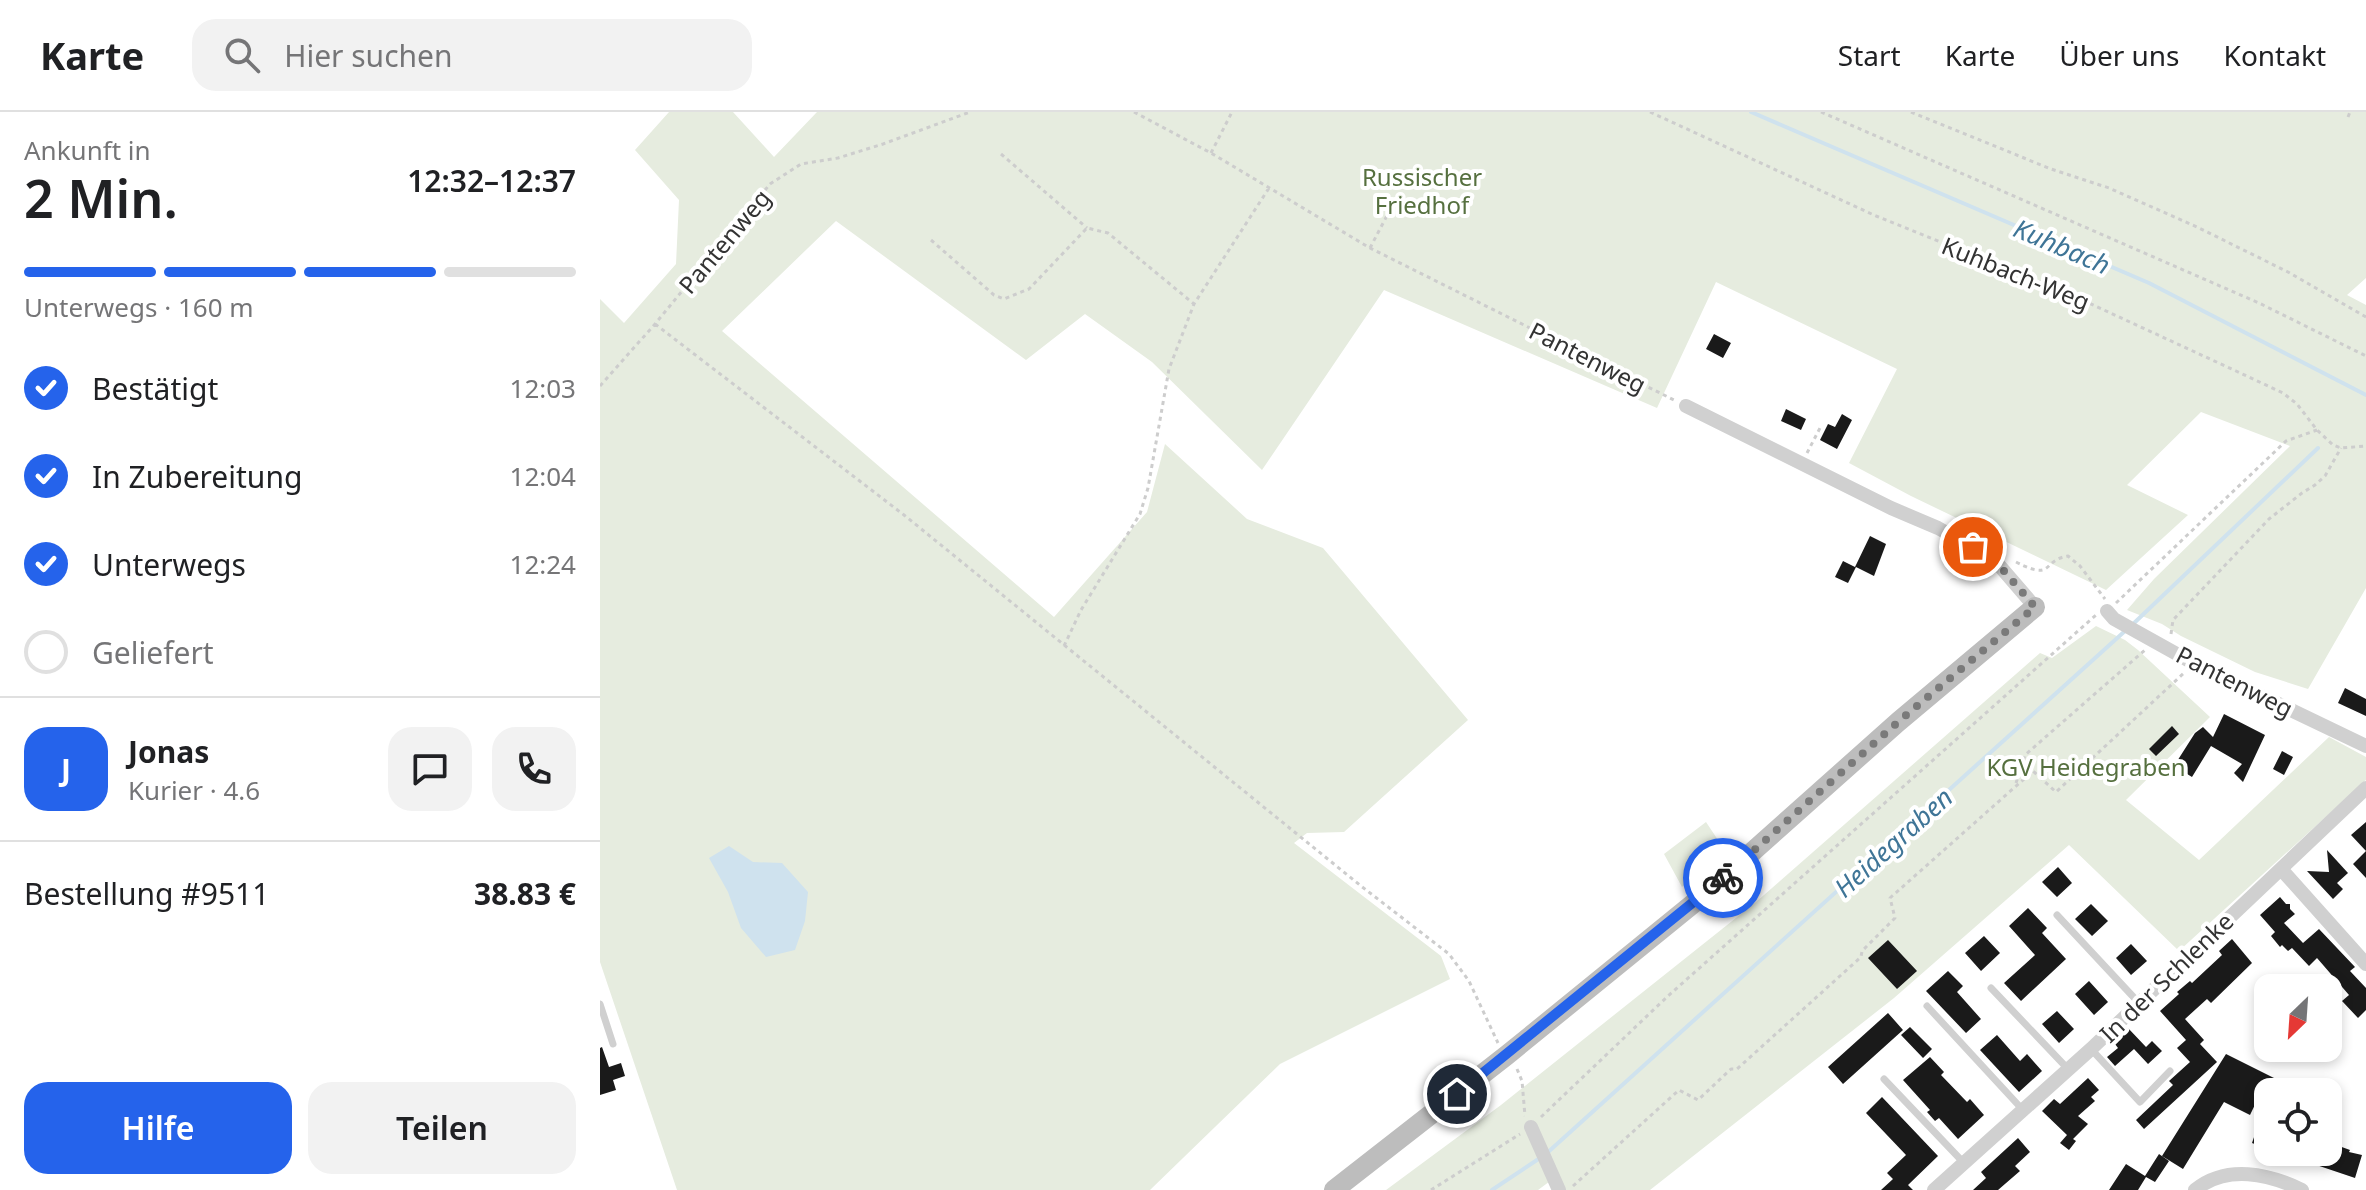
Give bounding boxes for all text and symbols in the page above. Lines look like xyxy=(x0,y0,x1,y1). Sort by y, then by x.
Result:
search box xyxy=(192,19,752,91)
text: Karte xyxy=(40,29,144,81)
icon: search xyxy=(220,33,264,77)
text: Hier suchen xyxy=(284,35,453,76)
text: Start xyxy=(1838,36,1901,74)
text: Karte xyxy=(1945,36,2015,74)
text: Über uns xyxy=(2059,36,2180,74)
text: Kontakt xyxy=(2224,36,2326,74)
text: Ankunft in xyxy=(24,132,151,168)
text: 12:32–12:37 xyxy=(407,160,576,201)
park label: Russischer Friedhof xyxy=(1362,160,1482,221)
text: 2 Min. xyxy=(24,162,178,233)
street label: Pantenweg xyxy=(671,182,777,300)
water label: Kuhbach xyxy=(2008,210,2116,282)
street label: Kuhbach-Weg xyxy=(1937,228,2095,318)
text: Unterwegs · 160 m xyxy=(24,289,254,325)
street label: Pantenweg xyxy=(1524,313,1652,401)
icon: check xyxy=(24,366,68,410)
text: Bestätigt xyxy=(92,368,218,409)
text: 12:03 xyxy=(510,370,576,406)
icon: check xyxy=(24,454,68,498)
text: In Zubereitung xyxy=(92,456,302,497)
text: 12:04 xyxy=(510,458,576,494)
pin xyxy=(1939,513,2007,581)
icon: bag xyxy=(1951,525,1995,569)
icon: check xyxy=(24,542,68,586)
text: Unterwegs xyxy=(92,544,246,585)
text: 12:24 xyxy=(510,546,576,582)
text: Geliefert xyxy=(92,632,214,673)
street label: Pantenweg xyxy=(2171,637,2299,725)
button: chat xyxy=(388,727,472,811)
button: phone xyxy=(492,727,576,811)
text: Jonas xyxy=(128,731,209,772)
text: J xyxy=(61,749,71,790)
park label: KGV Heidegraben xyxy=(1986,750,2186,783)
text: Kurier · 4.6 xyxy=(128,772,260,808)
water label: Heidegraben xyxy=(1826,779,1960,905)
courier xyxy=(1683,838,1763,918)
icon: bike xyxy=(1701,856,1745,900)
text: Bestellung #9511 xyxy=(24,873,269,914)
text: 38.83 € xyxy=(474,873,576,914)
street label: In der Schlenke xyxy=(2092,905,2240,1049)
north arrow xyxy=(2254,974,2342,1062)
map controls xyxy=(2254,974,2342,1166)
pin xyxy=(1423,1060,1491,1128)
icon: home xyxy=(1435,1072,1479,1116)
button: locate xyxy=(2254,1078,2342,1166)
button: Hilfe xyxy=(24,1082,292,1174)
button: Teilen xyxy=(308,1082,576,1174)

